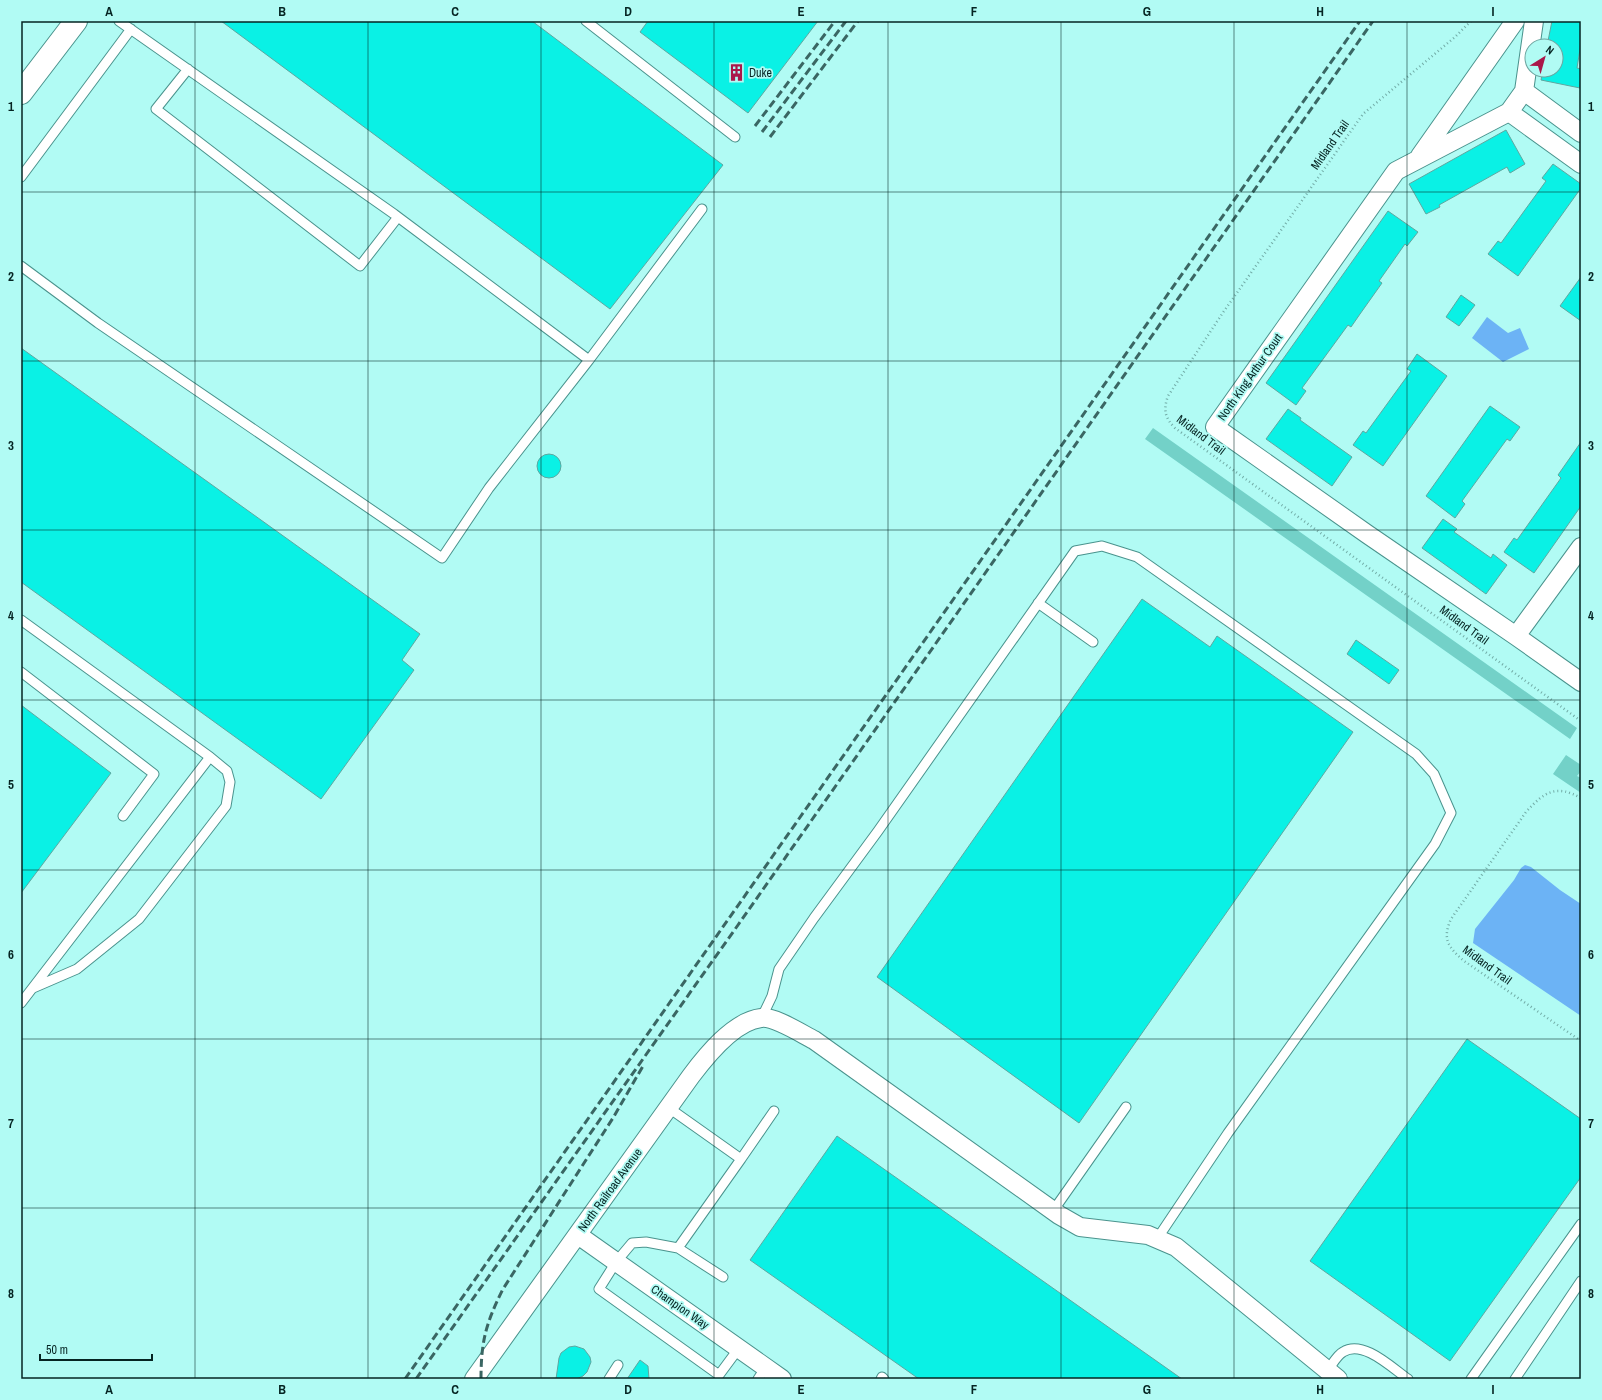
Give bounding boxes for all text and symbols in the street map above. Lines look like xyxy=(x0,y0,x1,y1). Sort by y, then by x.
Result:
text: A xyxy=(105,3,113,20)
text: B xyxy=(278,3,286,20)
text: C xyxy=(451,3,459,20)
text: D xyxy=(624,3,632,20)
text: E xyxy=(797,3,805,20)
text: F xyxy=(971,3,978,20)
text: G xyxy=(1143,3,1151,20)
text: H xyxy=(1316,3,1324,20)
text: I xyxy=(1492,3,1495,20)
north arrow xyxy=(1524,38,1564,78)
text: N xyxy=(1543,42,1557,58)
building icon: Duke xyxy=(726,63,746,83)
place label: Duke xyxy=(749,65,772,81)
text: 1 xyxy=(8,98,14,115)
text: 1 xyxy=(1588,98,1594,115)
street label: Midland Trail xyxy=(1307,117,1353,173)
text: 2 xyxy=(8,268,14,285)
text: 2 xyxy=(1588,268,1594,285)
street label: North King Arthur Court xyxy=(1214,330,1286,424)
street label: Midland Trail xyxy=(1173,411,1229,459)
text: 3 xyxy=(8,437,14,454)
text: 3 xyxy=(1588,437,1594,454)
street label: Midland Trail xyxy=(1436,602,1492,648)
text: 4 xyxy=(8,607,14,624)
text: 4 xyxy=(1588,607,1594,624)
text: 5 xyxy=(8,776,14,793)
text: 5 xyxy=(1588,776,1594,793)
street label: Midland Trail xyxy=(1459,942,1515,988)
text: 6 xyxy=(8,946,14,963)
text: 6 xyxy=(1588,946,1594,963)
text: 7 xyxy=(8,1115,14,1132)
text: 7 xyxy=(1588,1115,1594,1132)
street label: North Railroad Avenue xyxy=(574,1145,646,1235)
street label: Champion Way xyxy=(648,1281,712,1333)
text: 8 xyxy=(8,1285,14,1302)
text: 8 xyxy=(1588,1285,1594,1302)
scale bar xyxy=(40,1336,152,1362)
text: 50 m xyxy=(46,1342,68,1358)
text: A xyxy=(105,1381,113,1398)
text: B xyxy=(278,1381,286,1398)
text: C xyxy=(451,1381,459,1398)
text: D xyxy=(624,1381,632,1398)
text: E xyxy=(797,1381,805,1398)
text: F xyxy=(971,1381,978,1398)
text: G xyxy=(1143,1381,1151,1398)
text: H xyxy=(1316,1381,1324,1398)
text: I xyxy=(1492,1381,1495,1398)

